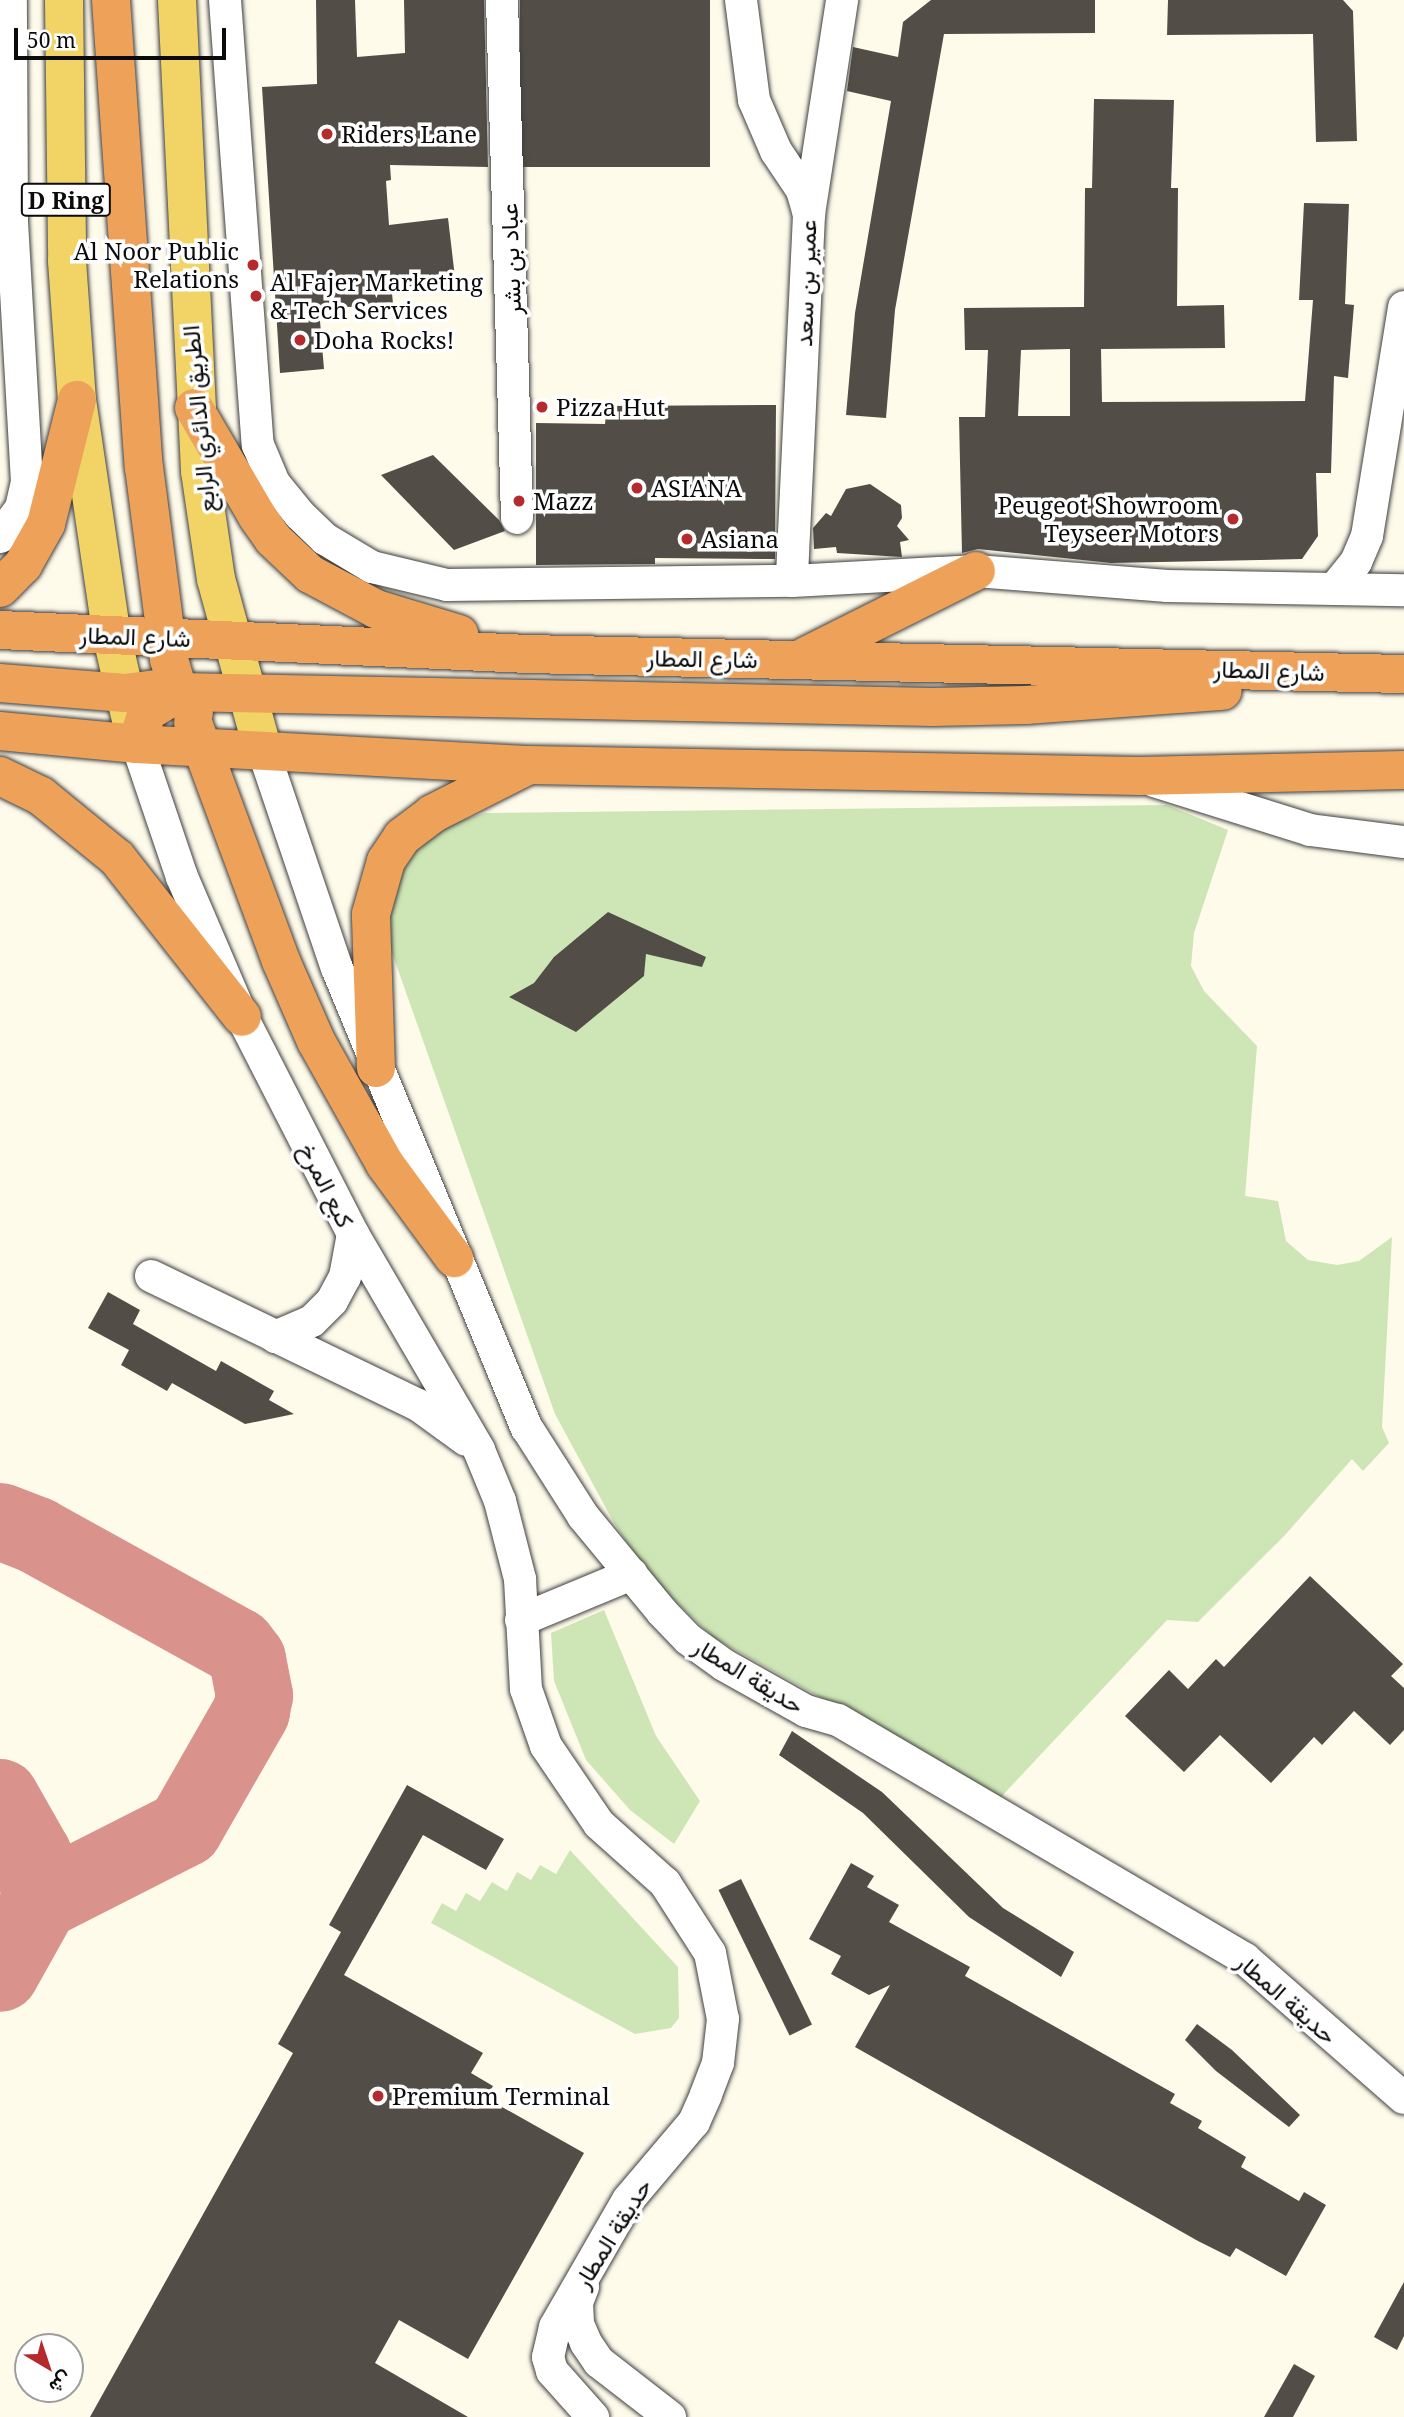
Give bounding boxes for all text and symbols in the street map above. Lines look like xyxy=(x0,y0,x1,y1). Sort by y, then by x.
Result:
scale bar xyxy=(18,14,229,58)
text: 50 m xyxy=(27,26,76,54)
place label: Riders Lane xyxy=(341,120,477,148)
marker: Riders Lane xyxy=(319,126,335,142)
road number: D Ring xyxy=(20,181,112,220)
street label: عباد بن بشر xyxy=(494,202,526,316)
street label: عمير بن سعد xyxy=(788,219,822,347)
place label: Al Noor Public Relations xyxy=(73,237,239,293)
marker: Al Noor Public Relations xyxy=(245,257,261,273)
place label: Al Fajer Marketing & Tech Services xyxy=(270,268,483,324)
marker: Al Fajer Marketing & Tech Services xyxy=(248,288,264,304)
street label: الطريق الدائري الرابع xyxy=(175,324,221,514)
place label: Doha Rocks! xyxy=(314,326,455,354)
marker: Doha Rocks! xyxy=(292,332,308,348)
place label: Pizza Hut xyxy=(556,393,665,421)
marker: Pizza Hut xyxy=(534,399,550,415)
place label: ASIANA xyxy=(651,474,742,502)
marker: ASIANA xyxy=(629,480,645,496)
place label: Mazz xyxy=(533,487,594,515)
place label: Peugeot Showroom Teyseer Motors xyxy=(998,491,1219,547)
marker: Mazz xyxy=(511,493,527,509)
marker: Peugeot Showroom Teyseer Motors xyxy=(1225,511,1241,527)
place label: Asiana xyxy=(701,525,779,553)
marker: Asiana xyxy=(679,531,695,547)
street label: شارع المطار xyxy=(79,620,191,652)
street label: شارع المطار xyxy=(646,643,758,673)
street label: شارع المطار xyxy=(1213,654,1325,686)
street label: كبع المرخ xyxy=(293,1138,361,1232)
street label: حديقة المطار xyxy=(688,1631,810,1719)
street label: حديقة المطار xyxy=(1231,1946,1343,2050)
place label: Premium Terminal xyxy=(392,2082,610,2110)
marker: Premium Terminal xyxy=(370,2088,386,2104)
street label: حديقة المطار xyxy=(567,2173,657,2293)
north arrow xyxy=(14,2333,84,2403)
text: ش xyxy=(44,2365,78,2400)

